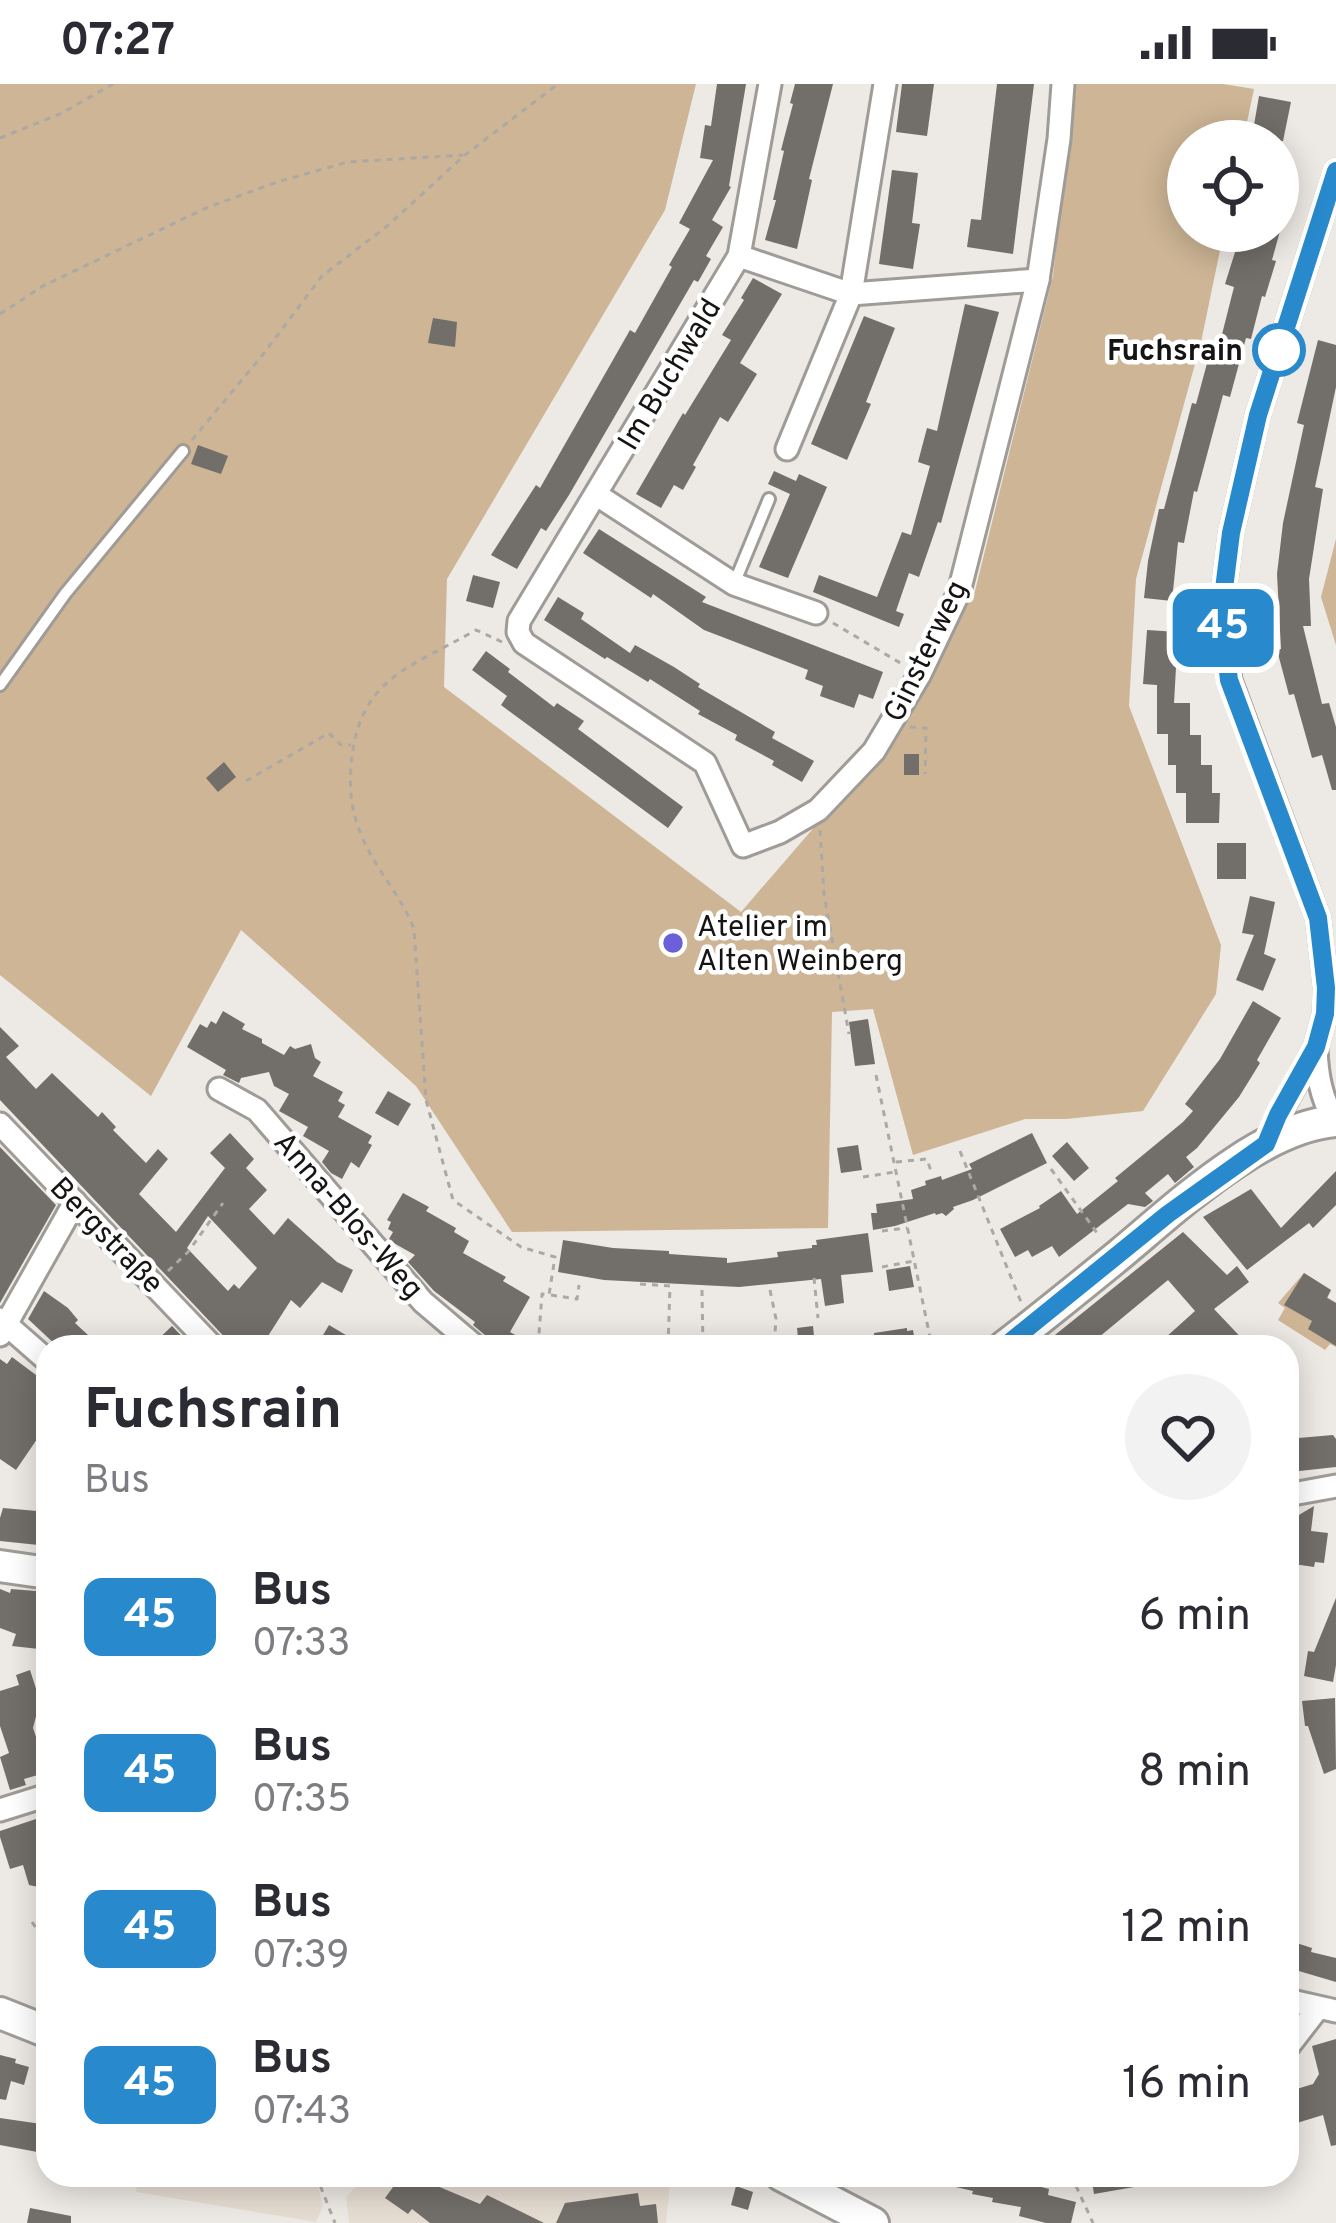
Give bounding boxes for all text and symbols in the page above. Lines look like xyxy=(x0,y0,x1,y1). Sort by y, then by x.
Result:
text: 07:27 xyxy=(60,14,175,71)
map controls xyxy=(1167,120,1299,252)
button: locate xyxy=(1167,120,1299,252)
street label: Im Buchwald xyxy=(611,293,731,458)
marker: Fuchsrain xyxy=(1254,325,1304,375)
place label: Fuchsrain xyxy=(1107,334,1243,371)
street label: Ginsterweg xyxy=(877,575,977,729)
line badge: 45 xyxy=(1169,589,1277,667)
text: 45 xyxy=(1197,601,1249,654)
place label: Atelier im Alten Weinberg xyxy=(697,910,903,981)
marker: Atelier im Alten Weinberg xyxy=(660,930,686,956)
street label: Anna-Blos-Weg xyxy=(264,1125,430,1308)
street label: Bergstraße xyxy=(41,1171,170,1303)
button: heart xyxy=(1125,1374,1251,1500)
text: Fuchsrain xyxy=(84,1377,342,1449)
text: Bus xyxy=(84,1458,150,1507)
text: Bus xyxy=(252,1564,332,1621)
text: 6 min xyxy=(1139,1589,1251,1646)
text: 45 xyxy=(124,1590,176,1643)
text: 07:33 xyxy=(252,1621,350,1670)
text: Bus xyxy=(252,1720,332,1777)
text: 8 min xyxy=(1138,1745,1251,1802)
text: 45 xyxy=(124,1746,176,1799)
text: 07:35 xyxy=(252,1777,351,1826)
text: Bus xyxy=(252,1876,332,1933)
text: 12 min xyxy=(1121,1901,1251,1958)
text: 45 xyxy=(124,1902,176,1955)
text: 07:39 xyxy=(252,1933,349,1982)
text: Bus xyxy=(252,2032,332,2089)
text: 16 min xyxy=(1122,2057,1251,2114)
text: 45 xyxy=(124,2058,176,2111)
text: 07:43 xyxy=(252,2089,351,2138)

